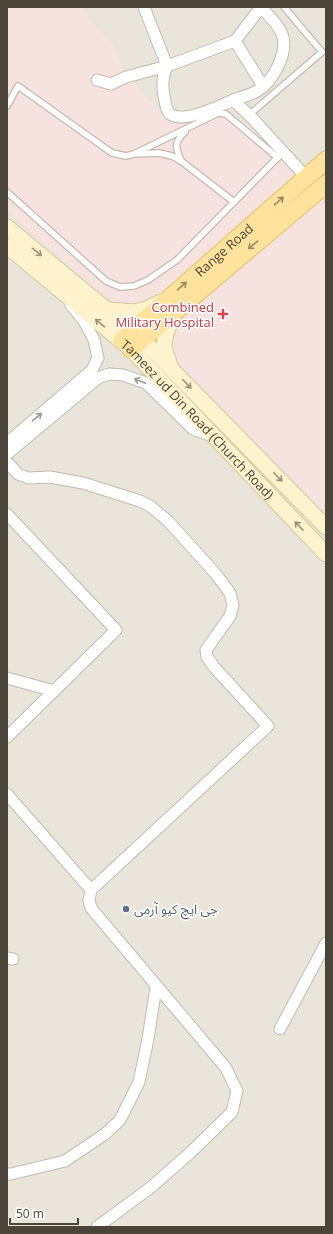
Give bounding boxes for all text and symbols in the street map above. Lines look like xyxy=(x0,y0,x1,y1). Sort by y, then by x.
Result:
one-way arrow xyxy=(274,196,285,205)
street label: Range Road xyxy=(191,219,257,281)
one-way arrow xyxy=(248,241,259,250)
one-way arrow xyxy=(32,247,43,256)
one-way arrow xyxy=(176,282,187,291)
place label: Combined Military Hospital xyxy=(115,298,214,331)
marker: Combined Military Hospital xyxy=(217,308,229,320)
one-way arrow xyxy=(95,319,106,328)
street label: Tameez ud Din Road (Church Road) xyxy=(117,335,278,503)
one-way arrow xyxy=(134,376,146,384)
one-way arrow xyxy=(182,379,192,389)
one-way arrow xyxy=(31,413,42,422)
one-way arrow xyxy=(273,472,282,482)
one-way arrow xyxy=(294,521,304,531)
place label: جی ایچ کیو آرمی xyxy=(134,900,218,920)
marker: جی ایچ کیو آرمی xyxy=(121,904,131,914)
scale bar xyxy=(10,1200,78,1226)
text: 50 m xyxy=(16,1205,44,1222)

